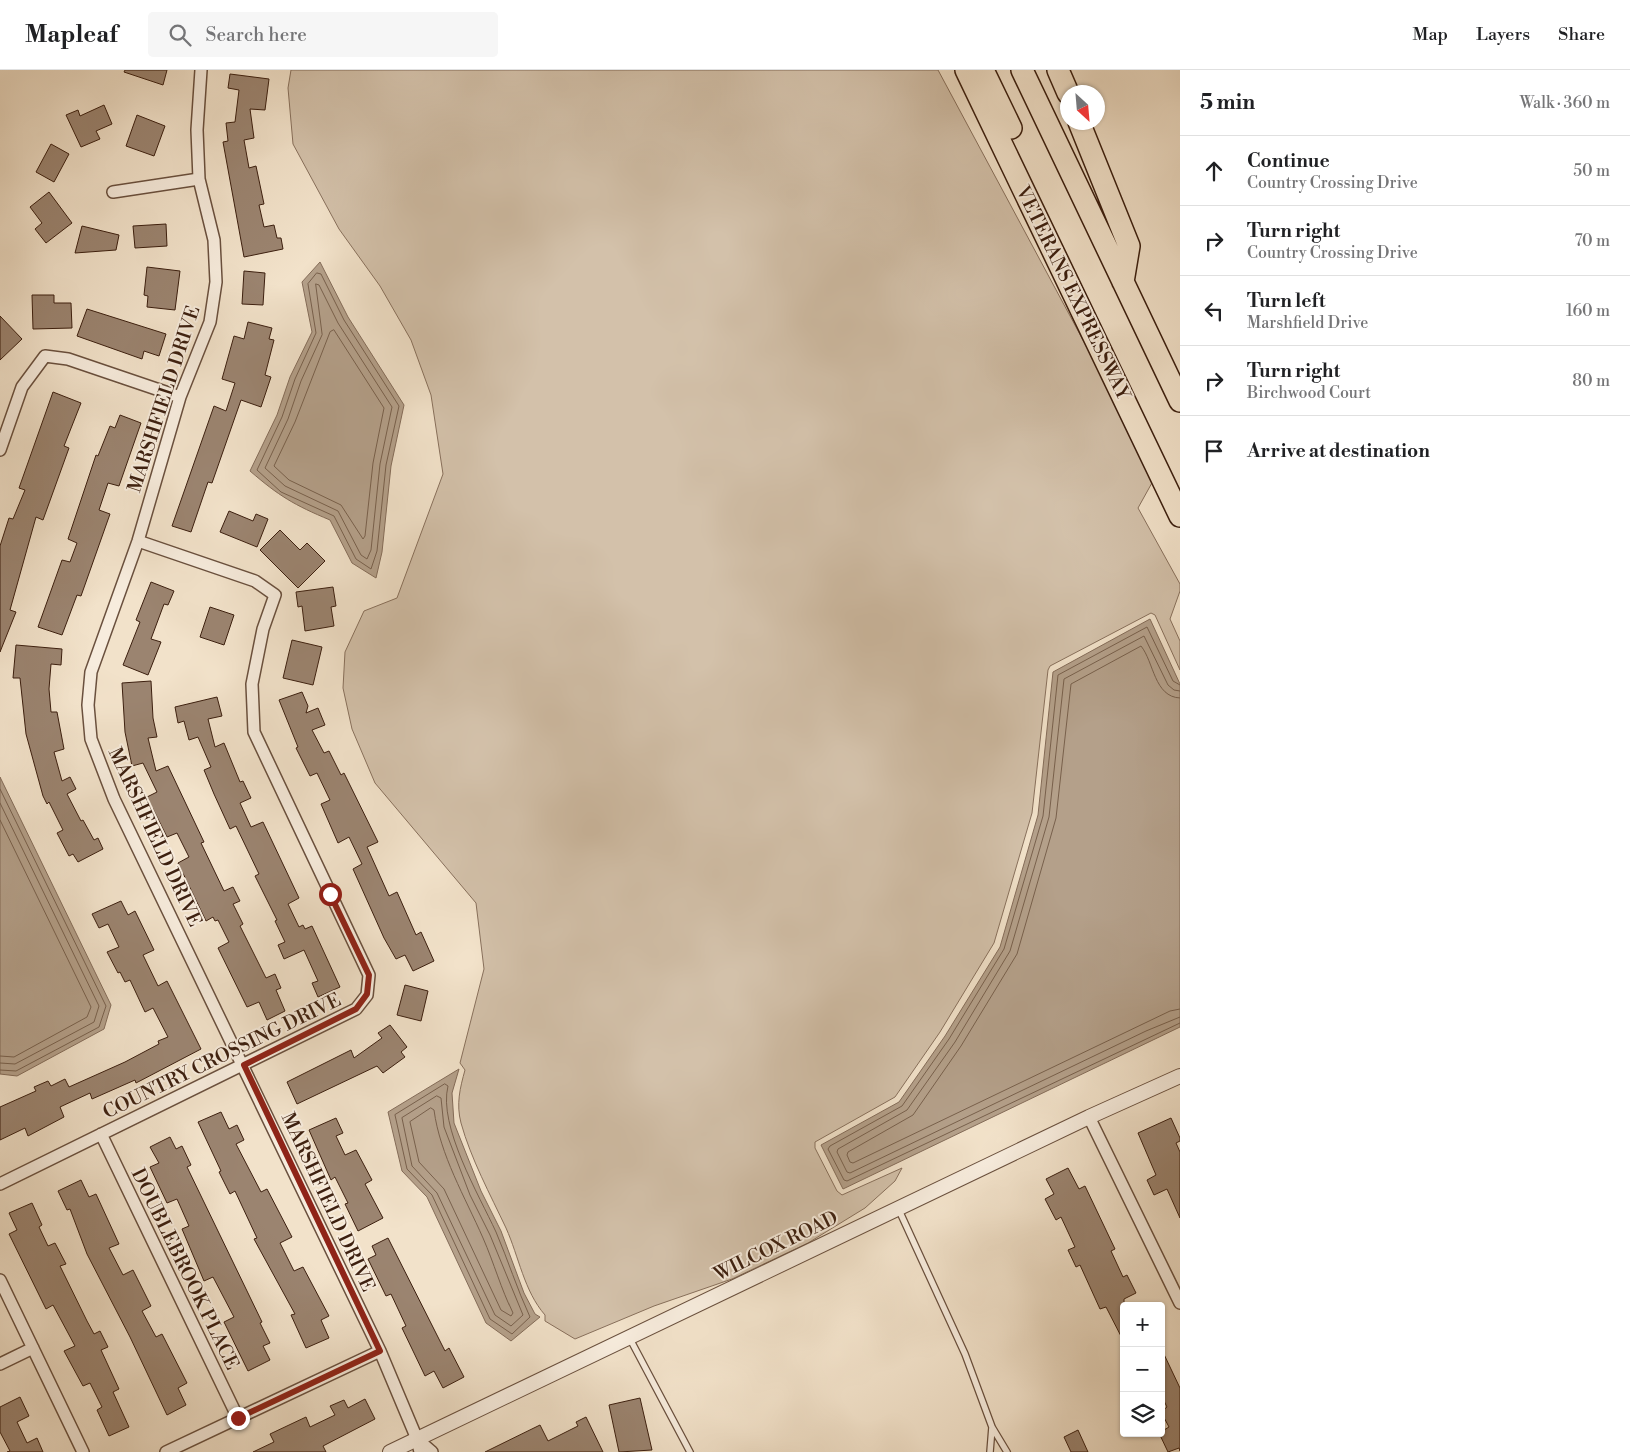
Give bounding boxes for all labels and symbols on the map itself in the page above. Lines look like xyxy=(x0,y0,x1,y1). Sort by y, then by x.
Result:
north arrow xyxy=(1060,85,1105,130)
street label: VETERANS EXPRESSWAY xyxy=(1010,181,1136,405)
street label: MARSHFIELD DRIVE xyxy=(122,303,206,495)
street label: MARSHFIELD DRIVE xyxy=(103,744,207,930)
route start xyxy=(319,883,342,906)
street label: COUNTRY CROSSING DRIVE xyxy=(99,988,345,1124)
street label: MARSHFIELD DRIVE xyxy=(276,1109,380,1295)
street label: DOUBLEBROOK PLACE xyxy=(126,1164,244,1374)
street label: WILCOX ROAD xyxy=(709,1206,842,1287)
route end xyxy=(227,1407,250,1430)

